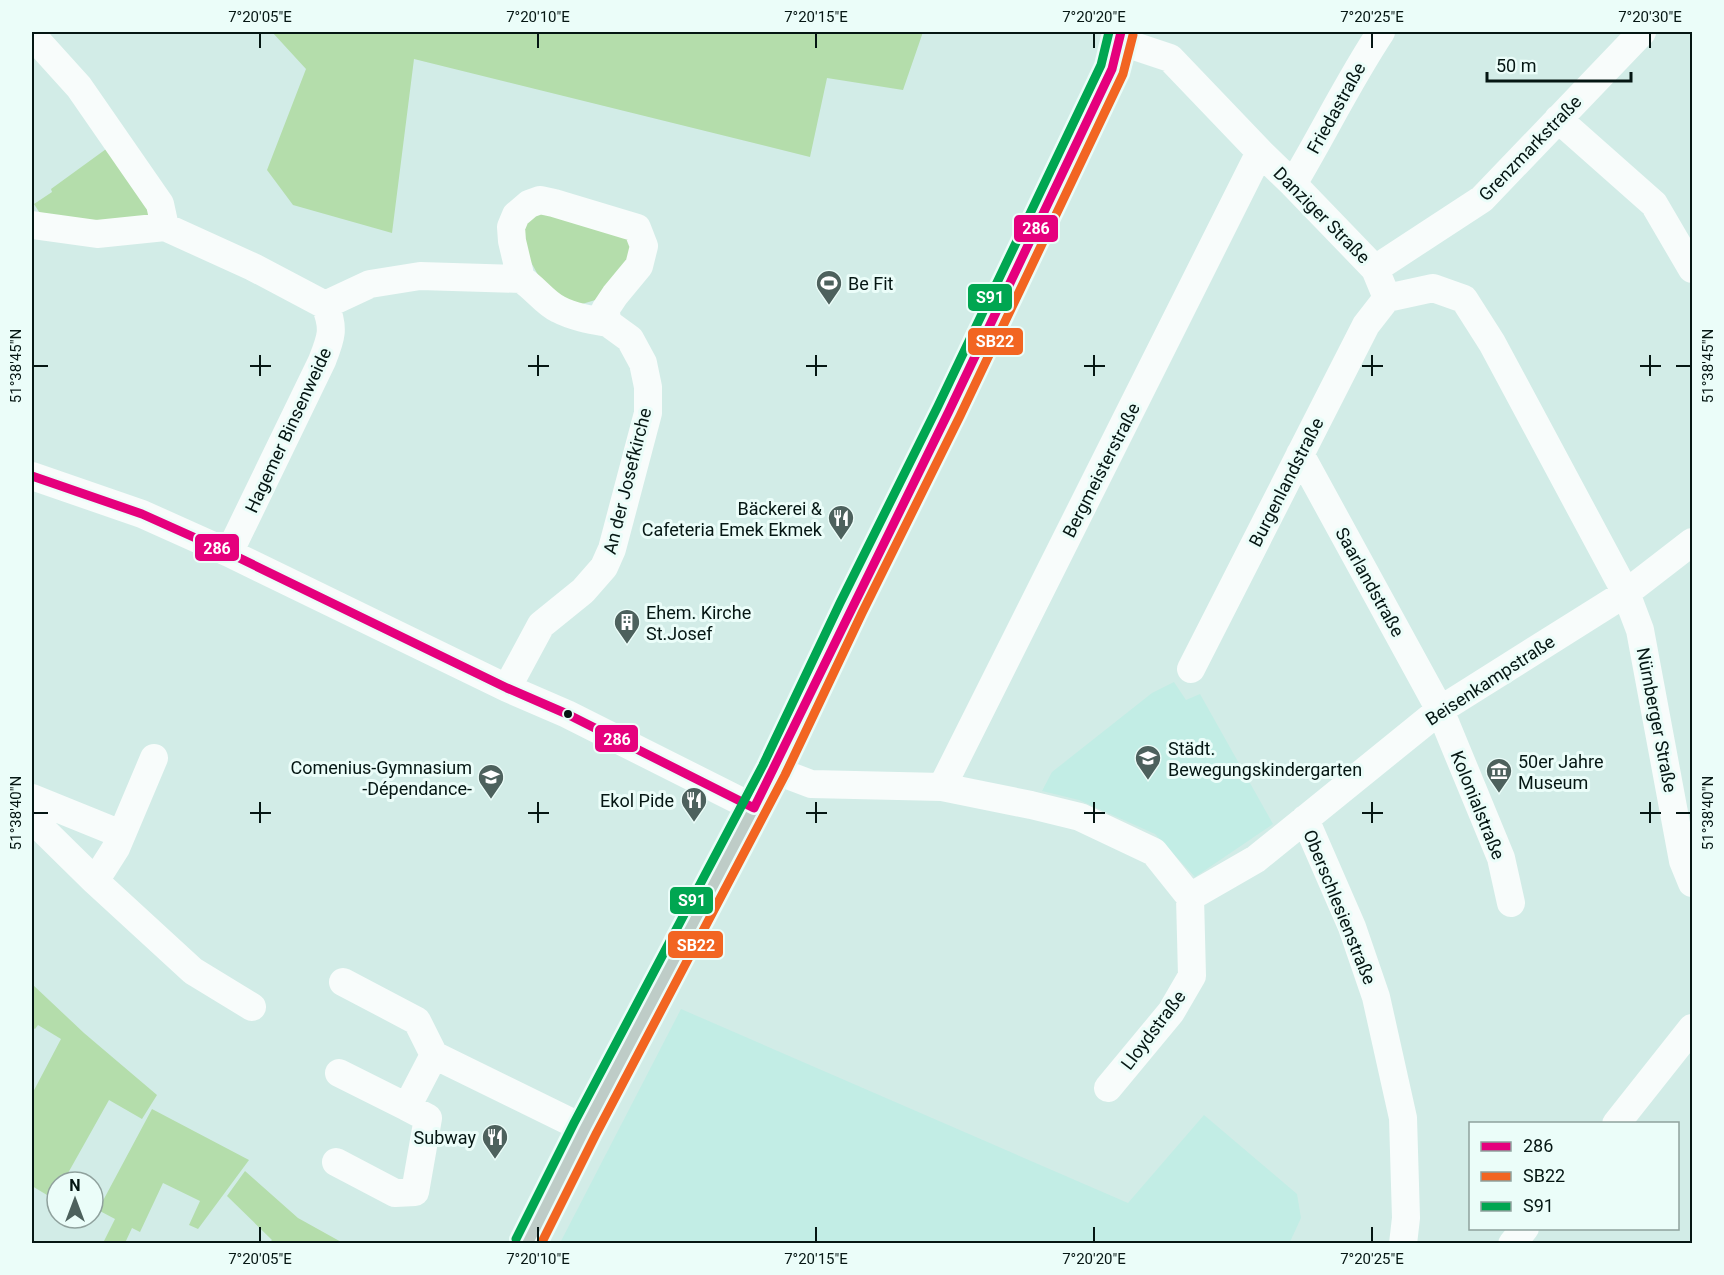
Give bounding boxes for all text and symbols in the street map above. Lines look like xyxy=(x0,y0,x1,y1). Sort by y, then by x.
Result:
text: 7°20'05"E xyxy=(228,8,292,26)
text: 7°20'10"E xyxy=(506,8,570,26)
text: 7°20'15"E xyxy=(784,8,848,26)
text: 7°20'20"E xyxy=(1062,8,1126,26)
text: 7°20'25"E xyxy=(1340,8,1404,26)
text: 7°20'30"E xyxy=(1618,8,1682,26)
scale bar xyxy=(1487,45,1631,83)
text: 50 m xyxy=(1496,55,1536,76)
street label: Friedastraße xyxy=(1302,59,1370,157)
street label: Grenzmarkstraße xyxy=(1474,91,1586,205)
street label: Danziger Straße xyxy=(1270,163,1374,267)
line badge: 286 xyxy=(1013,214,1059,243)
text: 286 xyxy=(1022,219,1050,238)
sports icon: Be Fit xyxy=(814,268,844,306)
place label: Be Fit xyxy=(848,273,894,294)
line badge: S91 xyxy=(967,283,1013,312)
text: S91 xyxy=(976,288,1004,307)
line badge: SB22 xyxy=(967,327,1024,356)
text: 51°38'45"N xyxy=(7,329,25,403)
text: 51°38'45"N xyxy=(1699,329,1717,403)
text: SB22 xyxy=(976,332,1014,351)
street label: Hagemer Binsenweide xyxy=(241,344,335,516)
street label: Bergmeisterstraße xyxy=(1058,399,1144,541)
street label: An der Josefkirche xyxy=(599,406,655,556)
street label: Burgenlandstraße xyxy=(1244,414,1328,550)
place label: Bäckerei & Cafeteria Emek Ekmek xyxy=(642,498,823,540)
restaurant icon: Bäckerei & Cafeteria Emek Ekmek xyxy=(826,503,856,541)
street label: Saarlandstraße xyxy=(1331,524,1409,640)
line badge: 286 xyxy=(194,533,240,562)
text: 286 xyxy=(203,539,231,558)
place label: Ehem. Kirche St.Josef xyxy=(646,602,751,644)
building icon: Ehem. Kirche St.Josef xyxy=(612,607,642,645)
street label: Beisenkampstraße xyxy=(1422,630,1558,730)
street label: Nürnberger Straße xyxy=(1633,646,1681,794)
unlabelled marker xyxy=(562,708,574,720)
line badge: 286 xyxy=(594,724,639,753)
text: 286 xyxy=(603,730,631,749)
place label: Städt. Bewegungskindergarten xyxy=(1168,738,1362,780)
school or university icon: Städt. Bewegungskindergarten xyxy=(1133,743,1163,781)
street label: Kolonialstraße xyxy=(1447,748,1509,862)
place label: 50er Jahre Museum xyxy=(1518,751,1603,793)
museum icon: 50er Jahre Museum xyxy=(1484,756,1514,794)
place label: Comenius-Gymnasium -Dépendance- xyxy=(291,757,472,799)
school or university icon: Comenius-Gymnasium -Dépendance- xyxy=(476,762,506,800)
text: 51°38'40"N xyxy=(7,776,25,850)
text: 51°38'40"N xyxy=(1699,776,1717,850)
restaurant icon: Ekol Pide xyxy=(679,785,709,823)
place label: Ekol Pide xyxy=(600,790,674,811)
street label: Oberschlesienstraße xyxy=(1299,827,1381,987)
line badge: S91 xyxy=(669,886,714,915)
text: S91 xyxy=(678,891,706,910)
line badge: SB22 xyxy=(667,930,724,959)
text: SB22 xyxy=(677,936,715,955)
street label: Lloydstraße xyxy=(1116,986,1190,1074)
restaurant icon: Subway xyxy=(480,1122,510,1160)
legend xyxy=(1469,1122,1679,1230)
place label: Subway xyxy=(414,1127,476,1148)
text: 286 xyxy=(1523,1135,1553,1156)
text: SB22 xyxy=(1523,1165,1565,1186)
north arrow xyxy=(45,1170,105,1230)
text: N xyxy=(69,1176,81,1195)
text: S91 xyxy=(1523,1195,1554,1216)
text: 7°20'05"E xyxy=(228,1250,292,1268)
text: 7°20'10"E xyxy=(506,1250,570,1268)
text: 7°20'15"E xyxy=(784,1250,848,1268)
text: 7°20'20"E xyxy=(1062,1250,1126,1268)
text: 7°20'25"E xyxy=(1340,1250,1404,1268)

